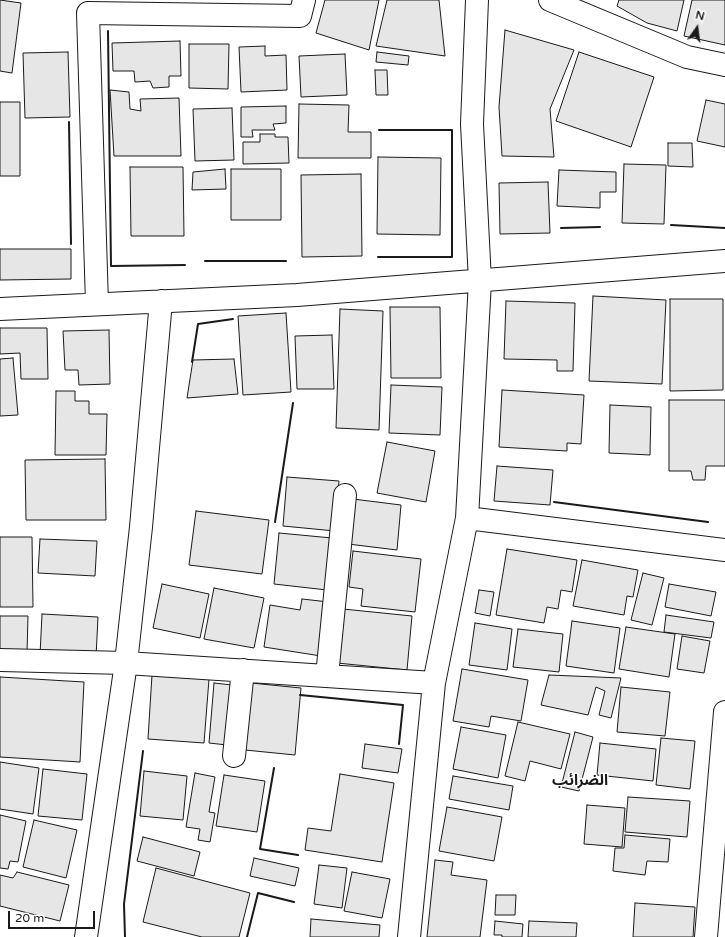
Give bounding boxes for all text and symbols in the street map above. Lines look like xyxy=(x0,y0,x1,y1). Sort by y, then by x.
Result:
north arrow xyxy=(677,8,717,48)
text: N xyxy=(694,8,706,23)
district label: الضرائب xyxy=(552,772,608,790)
scale bar xyxy=(10,903,97,929)
text: 20 m xyxy=(15,911,44,925)

